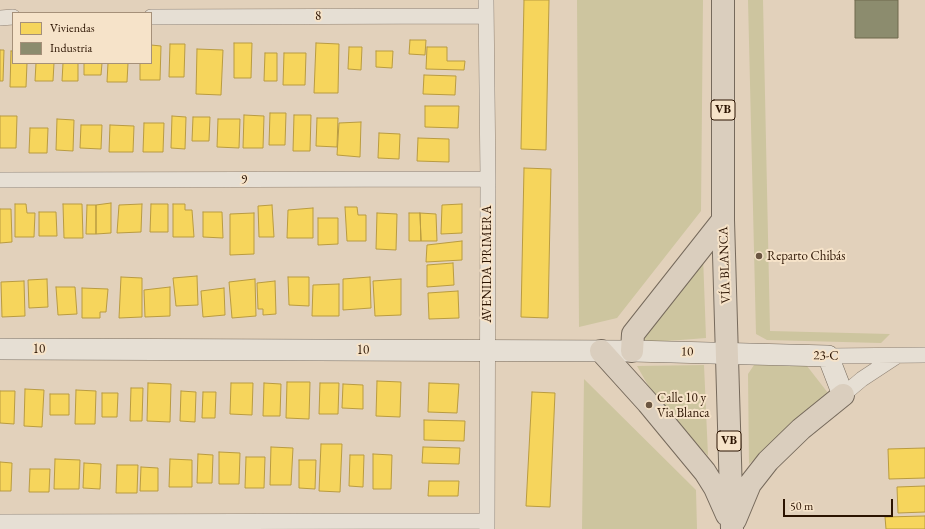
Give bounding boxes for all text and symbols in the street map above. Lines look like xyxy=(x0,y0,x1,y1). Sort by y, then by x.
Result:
street label: 8 xyxy=(315,8,321,24)
legend xyxy=(12,12,152,64)
text: Viviendas xyxy=(50,20,95,36)
text: Industria xyxy=(50,40,92,56)
road number: VB xyxy=(711,100,735,120)
street label: 9 xyxy=(241,172,247,188)
street label: AVENIDA PRIMERA xyxy=(479,205,495,323)
street label: VÍA BLANCA xyxy=(716,226,734,304)
place label: Reparto Chibás xyxy=(767,248,845,264)
marker: Reparto Chibás xyxy=(754,251,764,261)
street label: 10 xyxy=(33,341,45,357)
street label: 10 xyxy=(357,342,369,358)
street label: 10 xyxy=(681,344,693,360)
street label: 23-C xyxy=(813,348,839,364)
place label: Calle 10 y Via Blanca xyxy=(657,390,710,421)
marker: Calle 10 y Via Blanca xyxy=(644,400,654,410)
road number: VB xyxy=(717,431,741,451)
scale bar xyxy=(785,491,895,517)
text: 50 m xyxy=(790,498,813,514)

